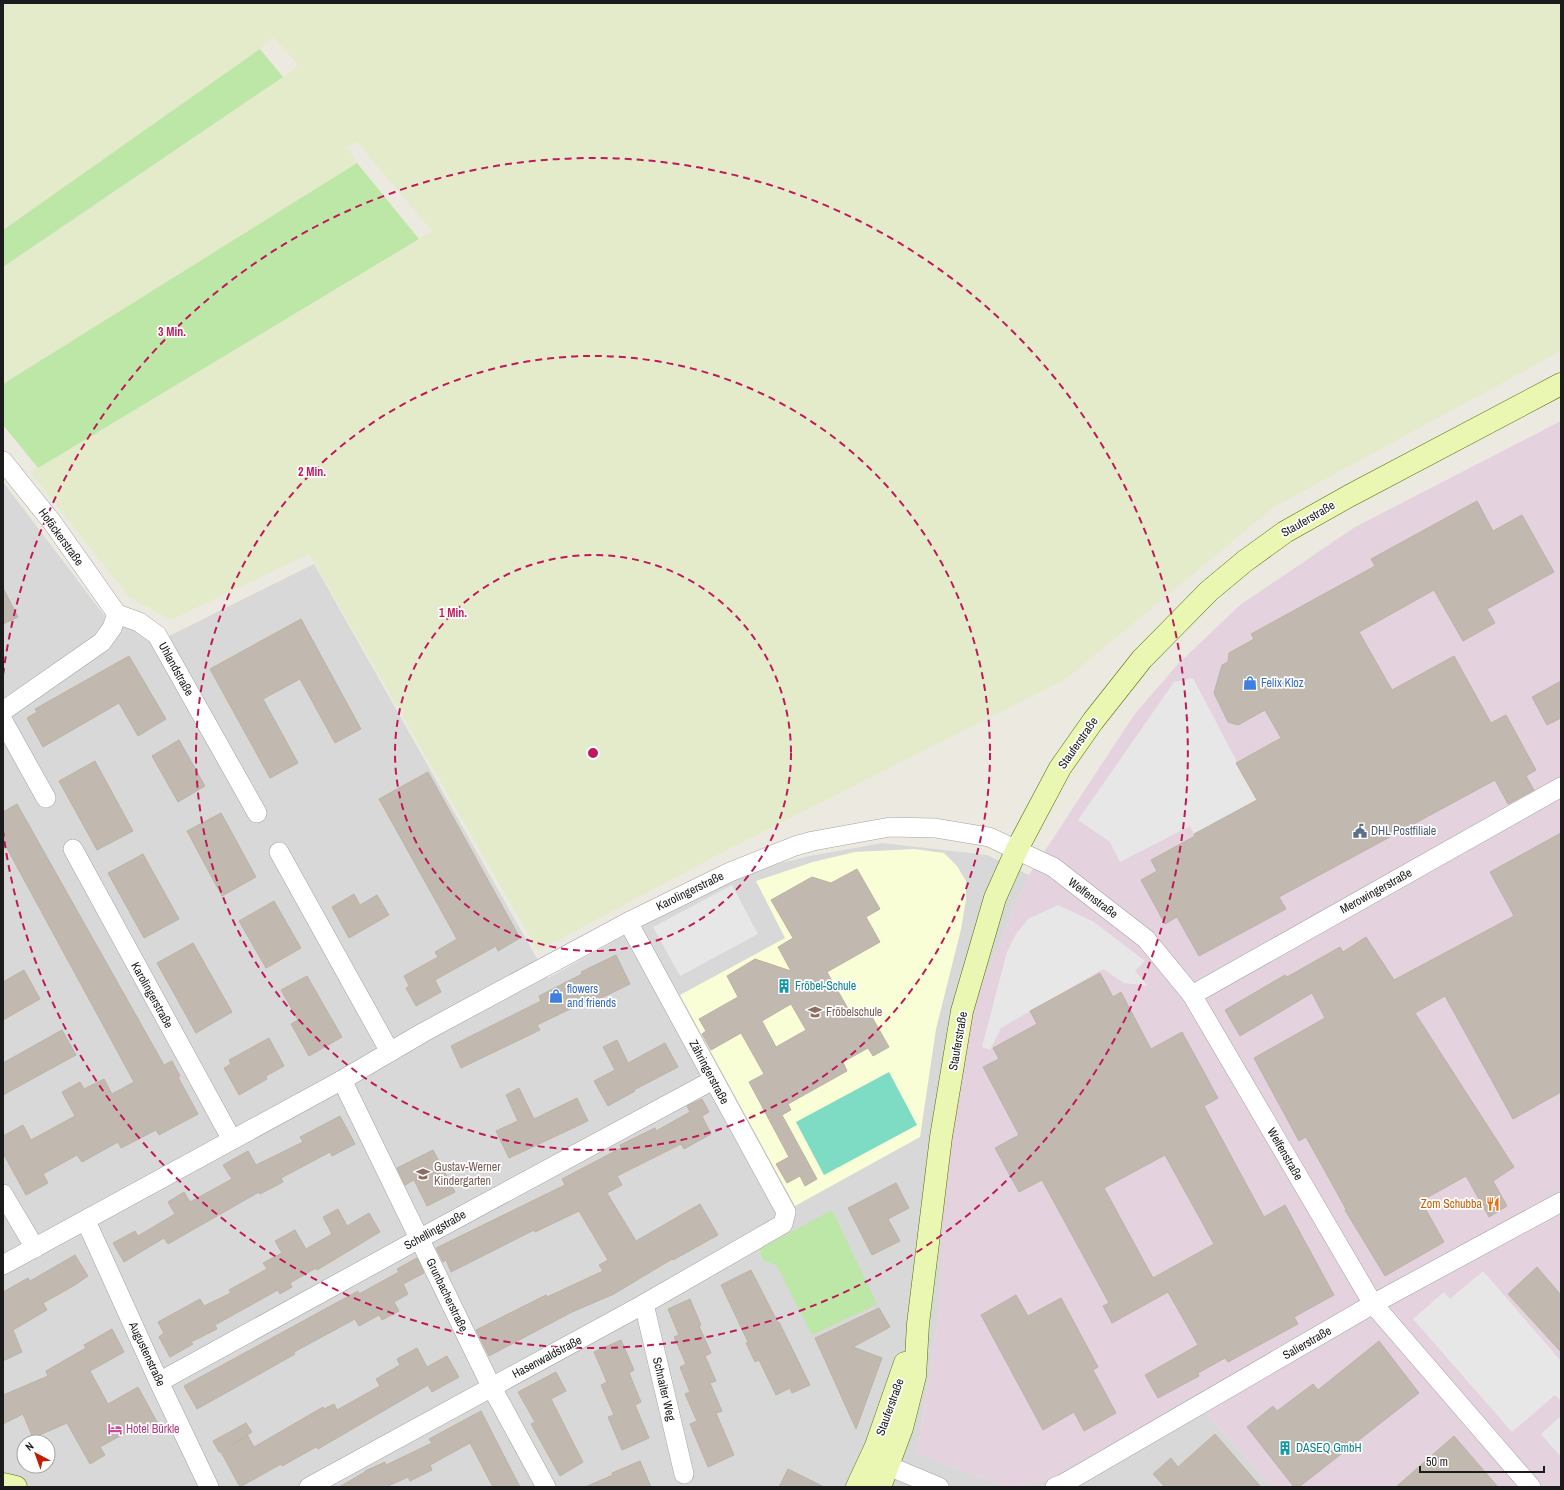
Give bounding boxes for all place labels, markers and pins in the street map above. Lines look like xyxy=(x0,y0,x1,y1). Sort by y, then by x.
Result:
shop icon: Felix Kloz xyxy=(1242,675,1258,691)
place label: Felix Kloz xyxy=(1261,675,1304,691)
centre of rings xyxy=(586,746,600,760)
public building icon: DHL Postfiliale xyxy=(1352,823,1368,839)
place label: DHL Postfiliale xyxy=(1371,823,1436,839)
building icon: Fröbel-Schule xyxy=(776,978,792,994)
place label: Fröbel-Schule xyxy=(795,978,856,994)
place label: flowers and friends xyxy=(567,981,616,1011)
shop icon: flowers and friends xyxy=(548,988,564,1004)
school or university icon: Fröbelschule xyxy=(807,1004,823,1020)
place label: Fröbelschule xyxy=(826,1004,882,1020)
place label: Gustav-Werner Kindergarten xyxy=(434,1159,501,1189)
school or university icon: Gustav-Werner Kindergarten xyxy=(415,1166,431,1182)
place label: Zom Schubba xyxy=(1421,1196,1483,1212)
restaurant icon: Zom Schubba xyxy=(1485,1196,1501,1212)
hotel icon: Hotel Bürkle xyxy=(107,1421,123,1437)
place label: Hotel Bürkle xyxy=(126,1421,180,1437)
building icon: DASEQ GmbH xyxy=(1277,1440,1293,1456)
place label: DASEQ GmbH xyxy=(1296,1440,1362,1456)

